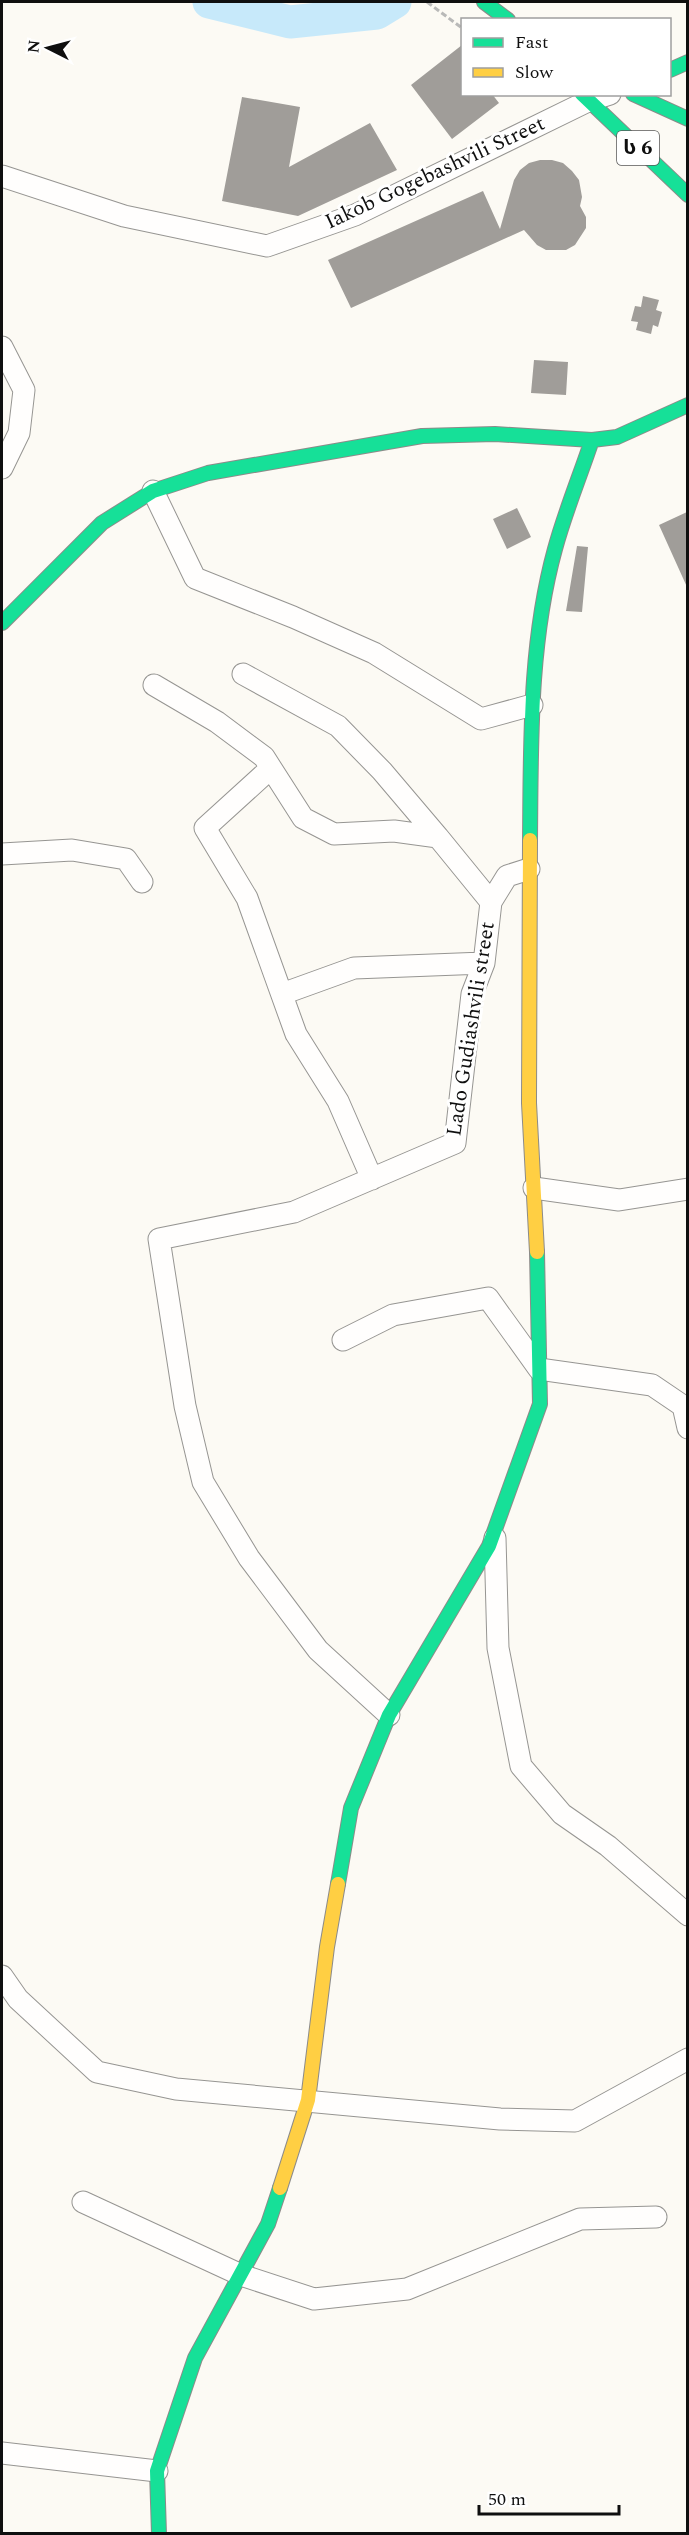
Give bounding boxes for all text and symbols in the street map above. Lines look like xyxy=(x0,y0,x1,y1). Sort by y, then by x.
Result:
north arrow xyxy=(18,18,78,78)
legend xyxy=(461,18,671,96)
text: Fast xyxy=(515,29,548,56)
text: N xyxy=(21,39,47,54)
text: Slow xyxy=(515,59,554,86)
street label: Iakob Gogebashvili Street xyxy=(320,108,550,238)
road number: ს 6 xyxy=(617,131,659,165)
street label: Lado Gudiashvili street xyxy=(438,919,504,1139)
scale bar xyxy=(479,2478,618,2516)
text: 50 m xyxy=(488,2486,526,2513)

